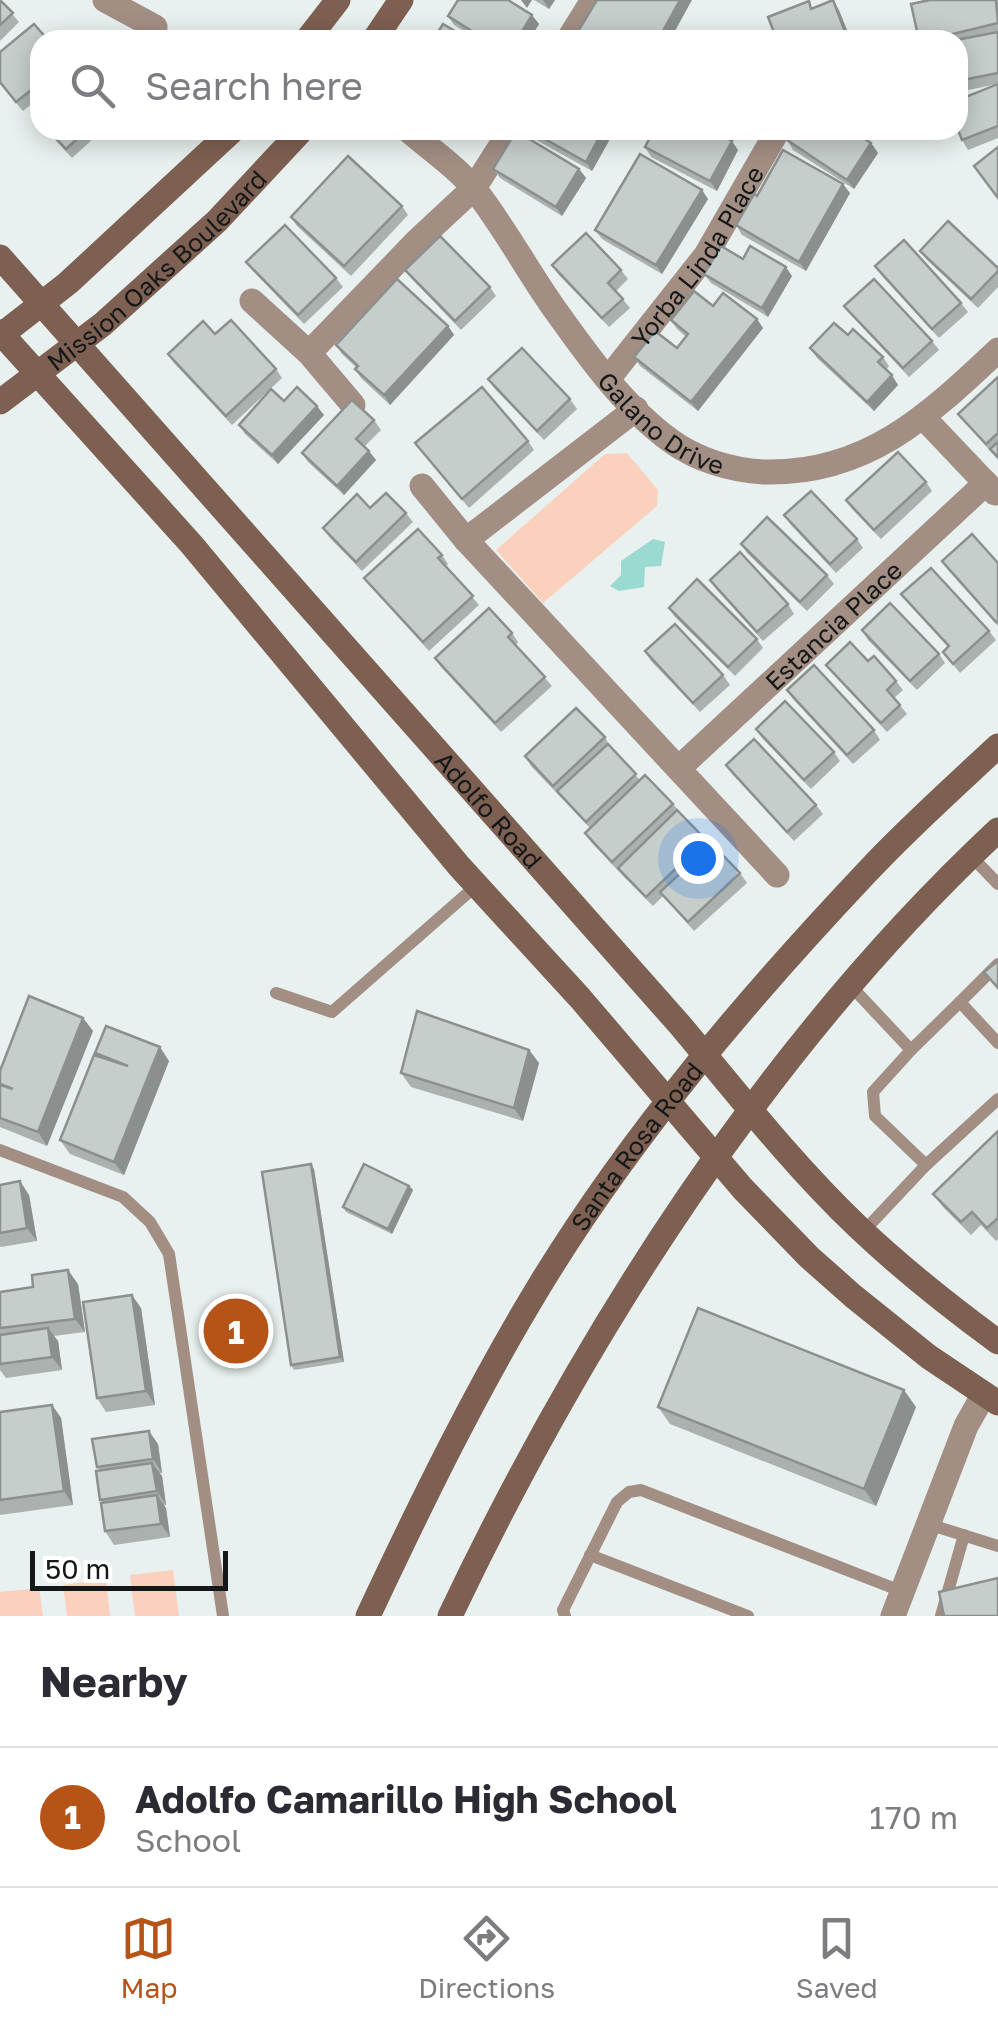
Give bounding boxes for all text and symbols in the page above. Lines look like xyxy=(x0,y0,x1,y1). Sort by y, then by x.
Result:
search box xyxy=(30,30,968,140)
icon: search xyxy=(65,58,120,113)
text: Search here xyxy=(145,63,363,108)
street label: Yorba Linda Place xyxy=(624,160,770,353)
street label: Mission Oaks Boulevard xyxy=(40,163,273,377)
street label: Galano Drive xyxy=(592,365,728,480)
street label: Estancia Place xyxy=(758,554,908,696)
street label: Adolfo Road xyxy=(429,745,549,874)
your location xyxy=(673,833,724,884)
street label: Santa Rosa Road xyxy=(563,1055,709,1237)
pin: 1 xyxy=(204,1294,268,1368)
scale bar xyxy=(30,1546,228,1590)
text: 50 m xyxy=(45,1552,110,1585)
text: Nearby xyxy=(40,1656,188,1706)
text: Adolfo Camarillo High School xyxy=(135,1776,677,1821)
text: 1 xyxy=(64,1798,81,1836)
text: 170 m xyxy=(869,1798,958,1836)
text: School xyxy=(135,1821,241,1859)
tab: Map xyxy=(120,1911,178,2004)
tab: Directions xyxy=(418,1911,555,2004)
tab: Saved xyxy=(796,1911,878,2004)

